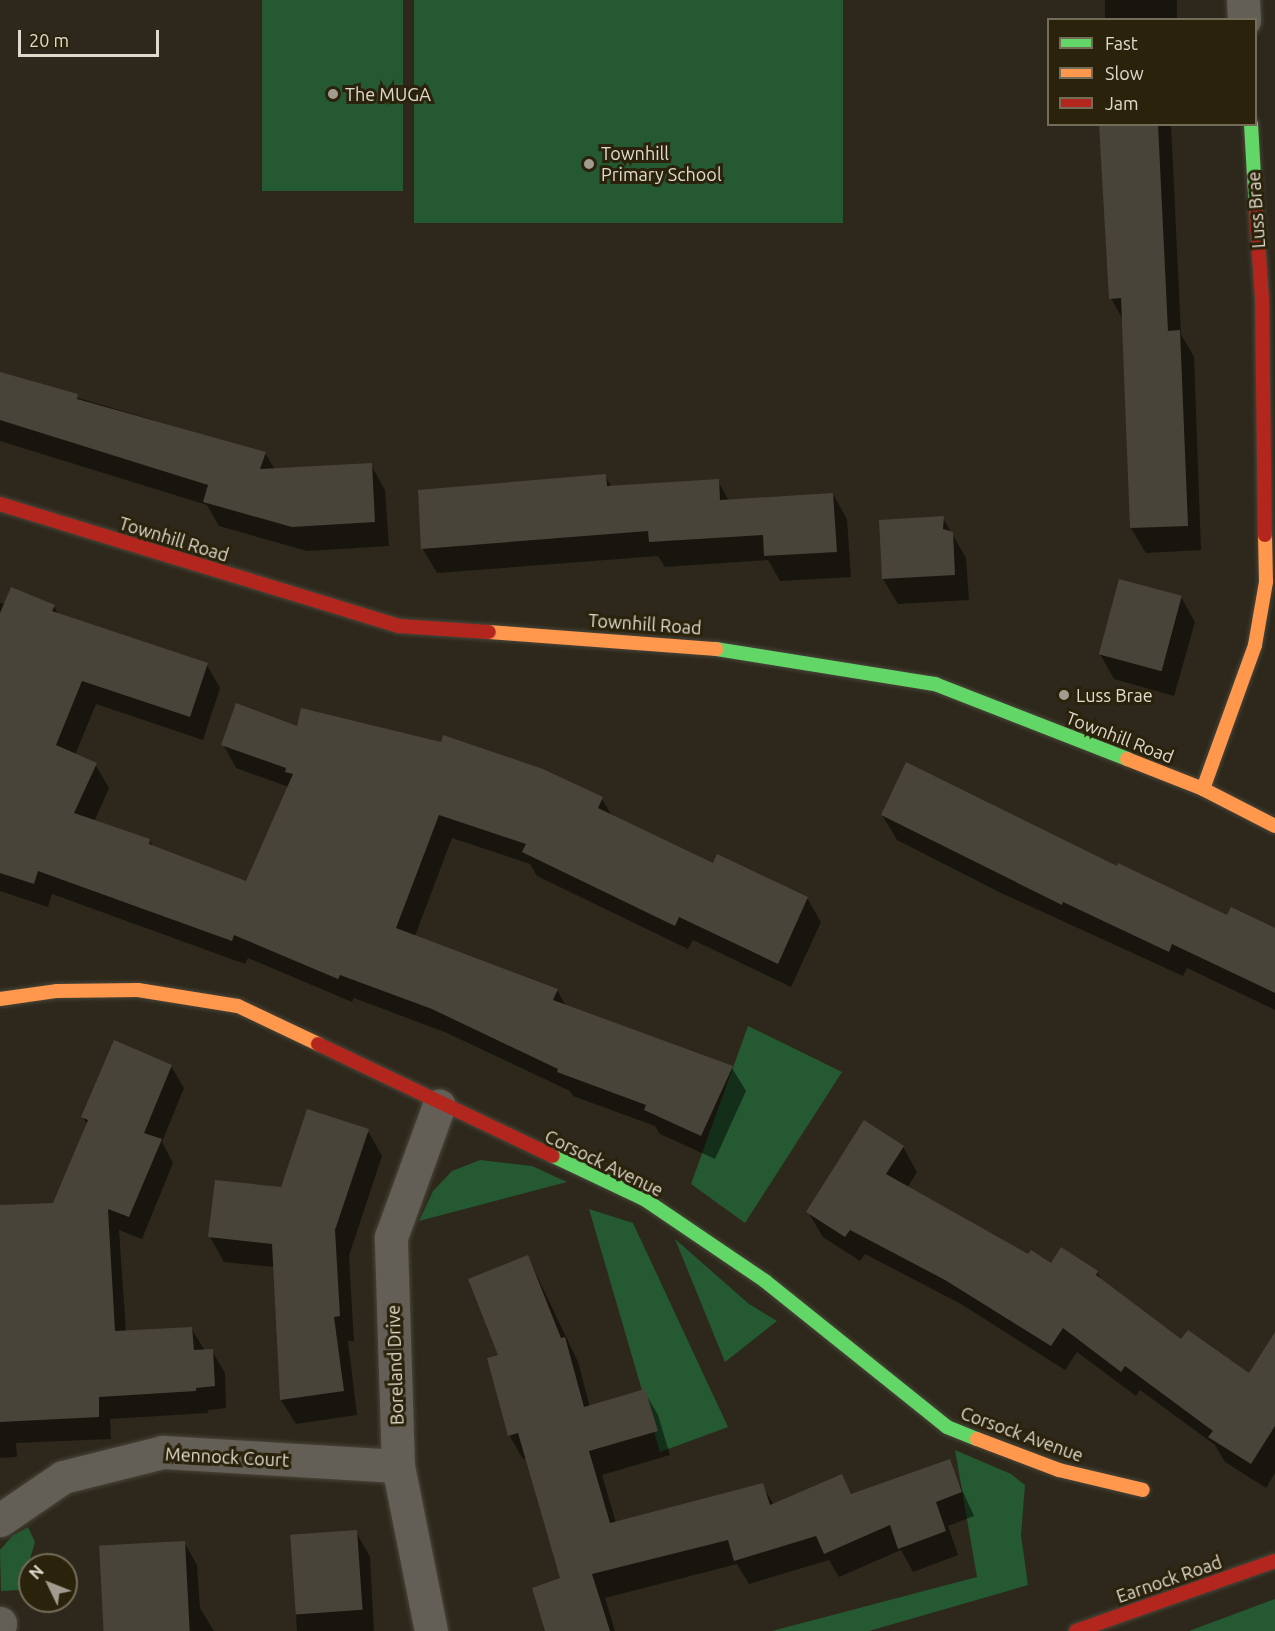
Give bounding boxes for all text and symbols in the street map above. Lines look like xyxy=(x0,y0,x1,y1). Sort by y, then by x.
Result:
scale bar xyxy=(21,18,162,56)
legend xyxy=(1047,18,1257,126)
text: 20 m xyxy=(29,30,69,50)
text: Fast xyxy=(1105,33,1138,53)
text: Slow xyxy=(1105,63,1144,83)
place label: The MUGA xyxy=(345,83,431,105)
marker: The MUGA xyxy=(326,87,340,101)
text: Jam xyxy=(1105,93,1139,113)
place label: Townhill Primary School xyxy=(601,143,722,186)
marker: Townhill Primary School xyxy=(582,157,596,171)
street label: Luss Brae xyxy=(1243,171,1269,249)
street label: Townhill Road xyxy=(117,512,231,566)
street label: Townhill Road xyxy=(588,609,702,639)
place label: Luss Brae xyxy=(1076,684,1153,706)
marker: Luss Brae xyxy=(1057,688,1071,702)
street label: Townhill Road xyxy=(1063,707,1177,767)
street label: Corsock Avenue xyxy=(541,1125,667,1201)
street label: Boreland Drive xyxy=(382,1305,408,1425)
street label: Corsock Avenue xyxy=(958,1402,1086,1466)
street label: Mennock Court xyxy=(165,1443,289,1471)
street label: Earnock Road xyxy=(1113,1551,1225,1607)
north arrow xyxy=(18,1553,78,1613)
text: N xyxy=(26,1562,47,1583)

